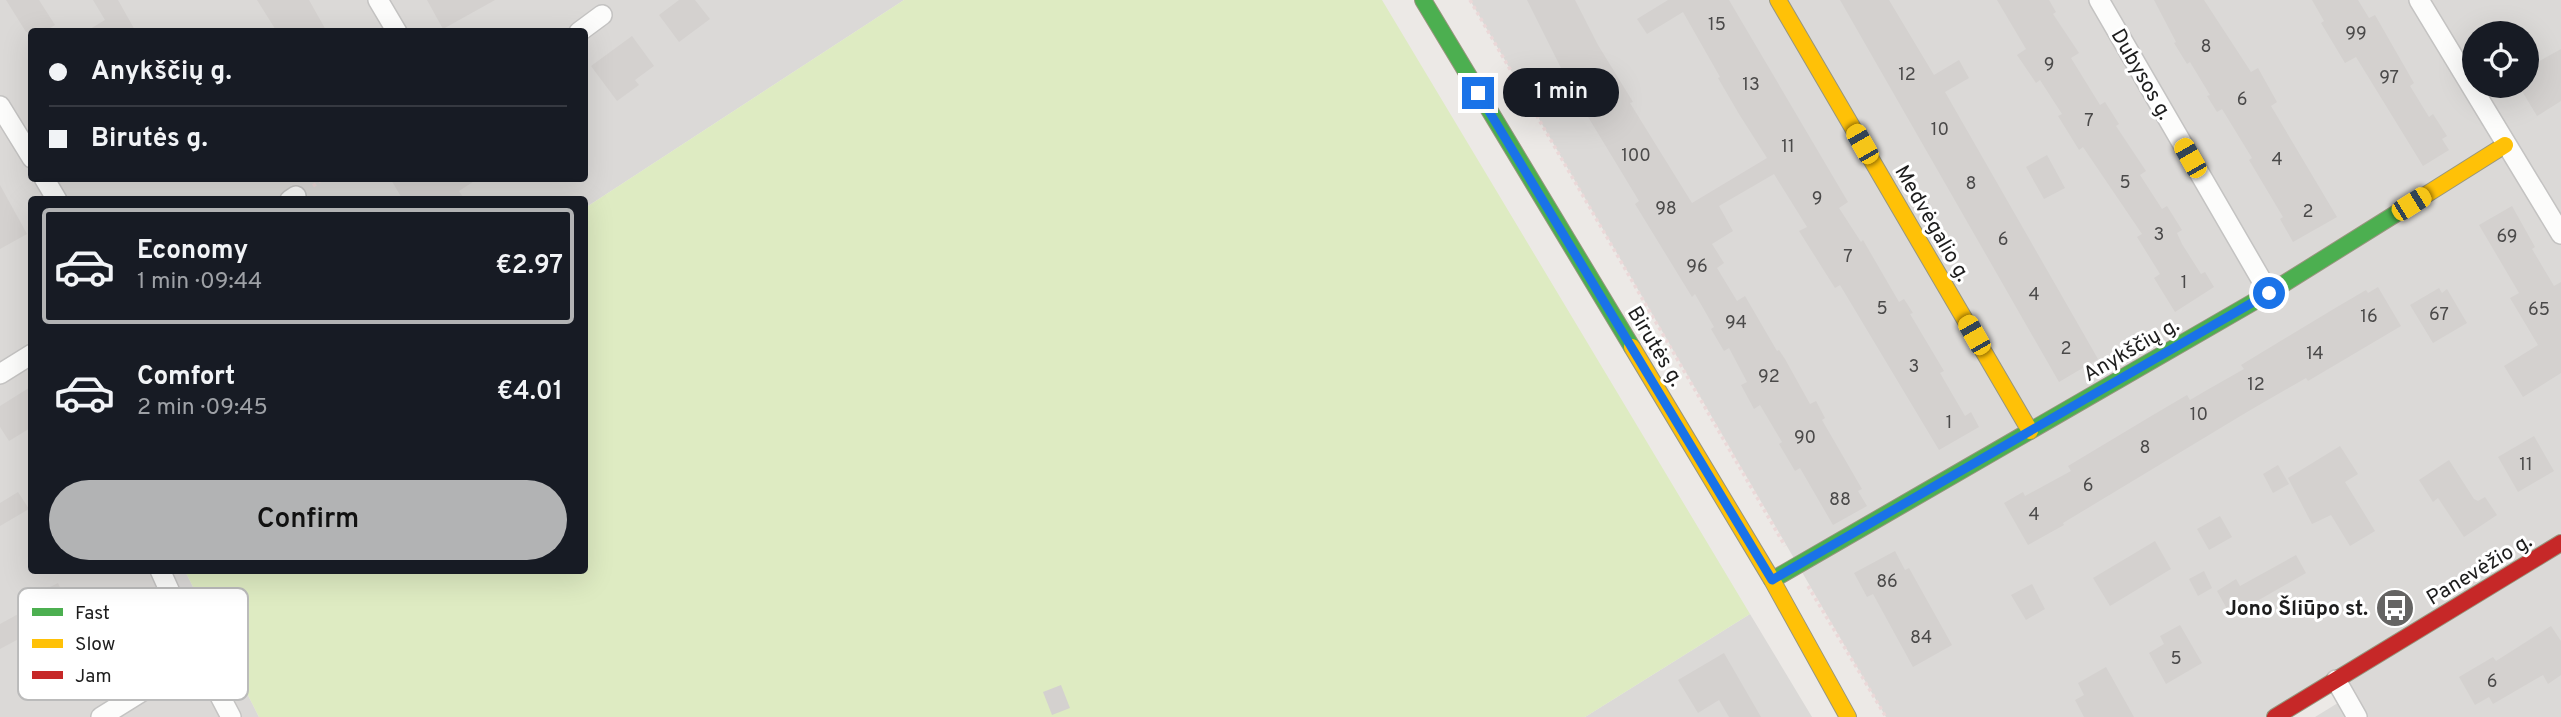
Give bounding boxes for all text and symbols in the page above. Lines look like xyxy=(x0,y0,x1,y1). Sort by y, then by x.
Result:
house number: 15 xyxy=(1708,14,1726,37)
map controls xyxy=(2462,21,2539,98)
button: locate xyxy=(2462,21,2539,98)
house number: 99 xyxy=(2345,23,2367,46)
street label: Dubysos g. xyxy=(2104,24,2178,125)
house number: 8 xyxy=(2201,36,2212,59)
house number: 9 xyxy=(2044,54,2054,77)
text: Anykščių g. xyxy=(91,56,232,89)
house number: 12 xyxy=(1898,64,1916,87)
house number: 97 xyxy=(2379,67,2399,90)
callout: 1 min xyxy=(1502,68,1618,118)
house number: 13 xyxy=(1742,74,1760,97)
route end xyxy=(1462,77,1494,109)
text: 1 min xyxy=(1534,78,1588,107)
house number: 6 xyxy=(2237,89,2247,112)
house number: 7 xyxy=(2084,110,2094,133)
house number: 10 xyxy=(1931,119,1949,142)
car xyxy=(1843,121,1882,167)
text: Birutės g. xyxy=(91,123,208,156)
car xyxy=(2171,135,2210,181)
house number: 11 xyxy=(1781,136,1795,159)
house number: 100 xyxy=(1621,145,1651,168)
house number: 4 xyxy=(2271,149,2283,172)
street label: Medvėgalio g. xyxy=(1887,161,1976,287)
house number: 5 xyxy=(2119,172,2131,195)
house number: 8 xyxy=(1966,173,1977,196)
car xyxy=(2388,184,2435,224)
house number: 9 xyxy=(1812,188,1822,211)
house number: 98 xyxy=(1655,198,1677,221)
house number: 2 xyxy=(2302,201,2314,224)
house number: 3 xyxy=(2154,224,2164,247)
house number: 69 xyxy=(2497,226,2517,249)
house number: 6 xyxy=(1998,229,2008,252)
icon: car xyxy=(53,235,116,298)
text: Economy xyxy=(137,235,248,268)
house number: 7 xyxy=(1843,246,1853,269)
text: €2.97 xyxy=(495,250,563,283)
house number: 96 xyxy=(1686,256,1708,279)
text: 1 min · 09:44 xyxy=(137,268,262,297)
house number: 1 xyxy=(2181,272,2187,295)
route start xyxy=(2253,277,2285,309)
house number: 4 xyxy=(2028,284,2040,307)
house number: 5 xyxy=(1876,298,1888,321)
house number: 65 xyxy=(2528,299,2550,322)
street label: Birutės g. xyxy=(1620,302,1689,392)
house number: 67 xyxy=(2429,304,2449,327)
house number: 16 xyxy=(2360,306,2378,329)
house number: 94 xyxy=(1725,312,1747,335)
car xyxy=(1955,312,1994,358)
street label: Anykščių g. xyxy=(2079,312,2185,389)
house number: 2 xyxy=(2060,338,2072,361)
house number: 14 xyxy=(2306,343,2324,366)
house number: 3 xyxy=(1909,356,1919,379)
icon: car xyxy=(53,361,116,424)
text: Comfort xyxy=(137,361,235,394)
house number: 92 xyxy=(1758,366,1780,389)
house number: 12 xyxy=(2247,374,2265,397)
text: €4.01 xyxy=(497,376,563,409)
text: 2 min · 09:45 xyxy=(137,394,268,423)
house number: 10 xyxy=(2190,404,2208,427)
house number: 1 xyxy=(1946,412,1952,435)
house number: 90 xyxy=(1794,427,1816,450)
house number: 8 xyxy=(2140,437,2151,460)
house number: 11 xyxy=(2519,454,2533,477)
house number: 6 xyxy=(2083,475,2093,498)
button: Confirm xyxy=(49,480,567,560)
house number: 88 xyxy=(1829,489,1851,512)
house number: 4 xyxy=(2028,504,2040,527)
street label: Panevėžio g. xyxy=(2422,528,2537,612)
house number: 86 xyxy=(1876,571,1898,594)
bus stop icon: Jono Šliūpo st. xyxy=(2374,587,2416,629)
legend xyxy=(18,588,248,700)
place label: Jono Šliūpo st. xyxy=(2225,595,2368,623)
text: Fast xyxy=(75,602,110,626)
house number: 84 xyxy=(1910,627,1932,650)
text: Slow xyxy=(75,633,115,657)
house number: 5 xyxy=(2170,648,2182,671)
text: Jam xyxy=(75,665,112,689)
house number: 6 xyxy=(2487,671,2497,694)

